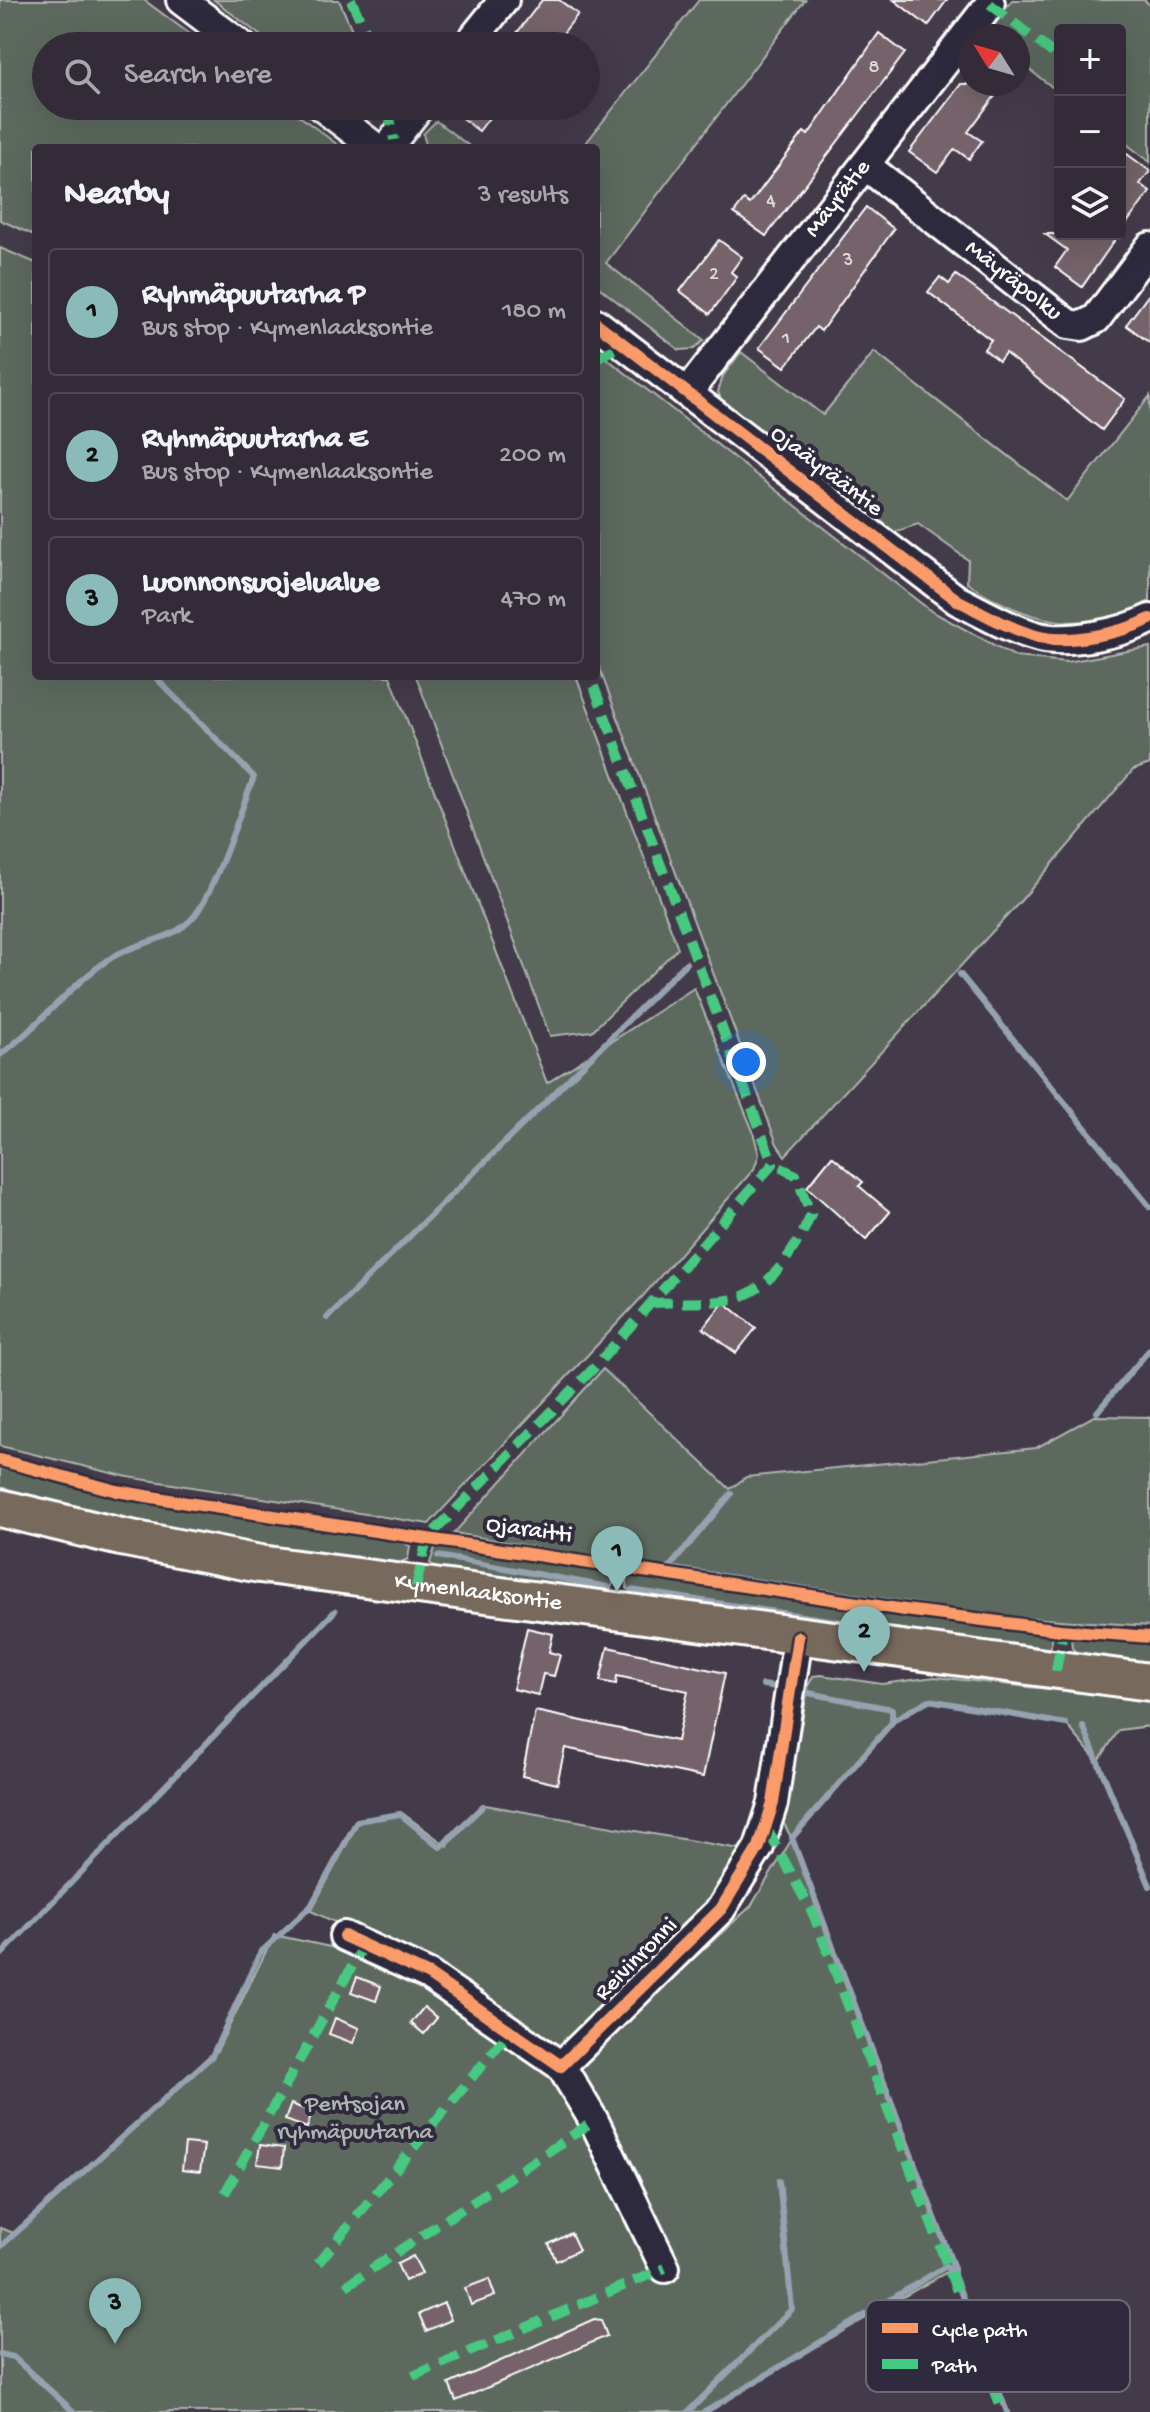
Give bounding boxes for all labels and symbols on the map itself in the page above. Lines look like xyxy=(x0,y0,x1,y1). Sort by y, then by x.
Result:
north arrow xyxy=(958,24,1030,96)
house number: 8 xyxy=(869,57,880,80)
street label: Mäyrätie xyxy=(799,154,878,244)
house number: 4 xyxy=(766,191,776,214)
street label: Mäyräpolku xyxy=(959,234,1067,328)
house number: 3 xyxy=(842,250,853,273)
house number: 2 xyxy=(709,264,719,287)
house number: 1 xyxy=(781,328,790,351)
street label: Ojaäyrääntie xyxy=(764,420,889,524)
your location xyxy=(726,1042,766,1082)
street label: Ojaraitti xyxy=(484,1511,574,1551)
pin: 1 xyxy=(591,1526,643,1592)
street label: Kymenlaaksontie xyxy=(393,1567,564,1618)
pin: 2 xyxy=(838,1606,890,1672)
street label: Reivinronni xyxy=(589,1912,685,2008)
park label: Pentsojan ryhmäpuutarha xyxy=(277,2091,434,2148)
pin: 3 xyxy=(89,2278,141,2344)
legend xyxy=(866,2300,1130,2392)
text: Cycle path xyxy=(932,2319,1028,2345)
text: Path xyxy=(931,2355,977,2381)

